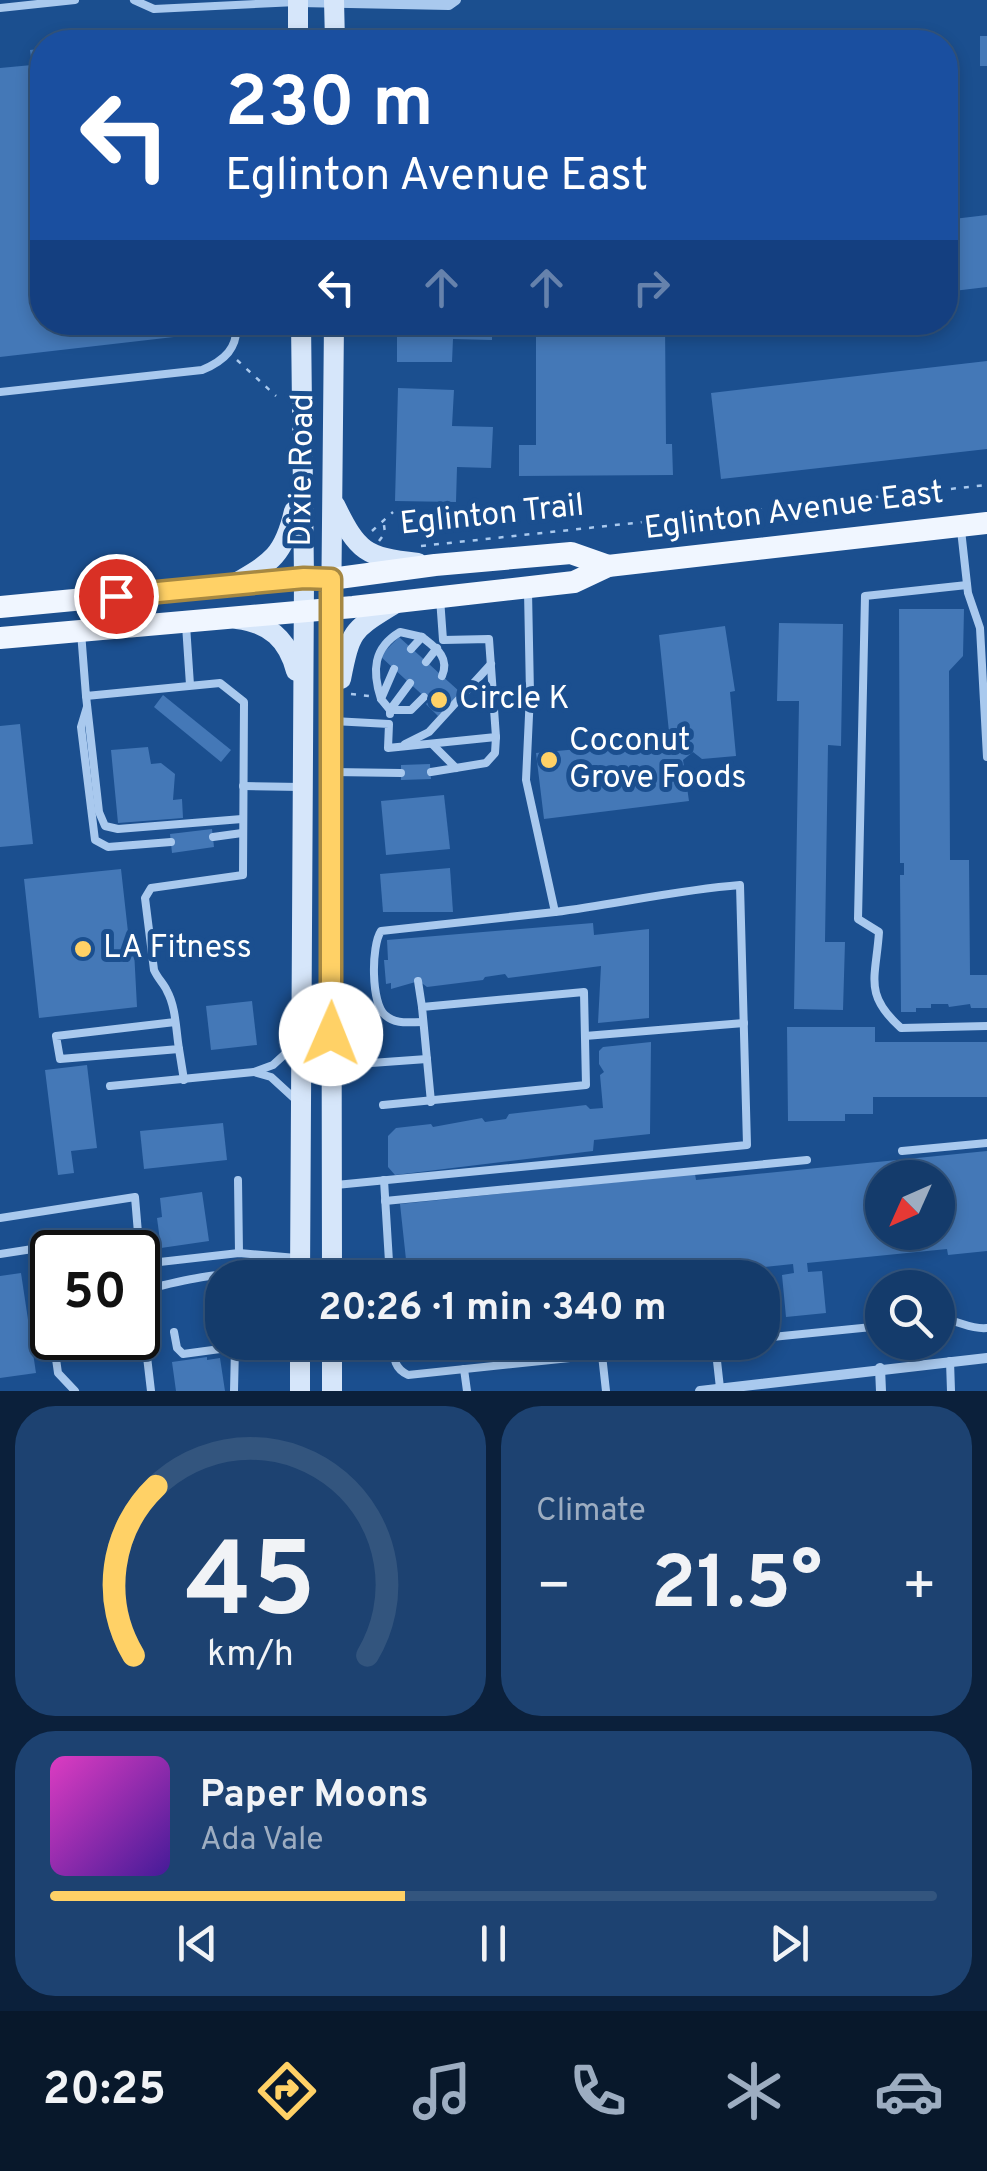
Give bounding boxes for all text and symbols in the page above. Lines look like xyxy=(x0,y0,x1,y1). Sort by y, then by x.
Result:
text: 230 m xyxy=(225,62,434,151)
icon: left xyxy=(60,70,190,200)
text: Eglinton Avenue East xyxy=(225,149,648,206)
icon: left xyxy=(309,260,364,315)
icon: ahead xyxy=(414,260,469,315)
icon: ahead xyxy=(519,260,574,315)
icon: right xyxy=(624,260,679,315)
street label: Dixie Road xyxy=(282,393,324,547)
street label: Eglinton Avenue East xyxy=(642,474,946,550)
street label: Eglinton Trail xyxy=(398,486,586,546)
pin xyxy=(74,554,159,639)
icon: arrive xyxy=(89,569,144,624)
place label: Circle K xyxy=(459,680,570,720)
marker: Circle K xyxy=(428,689,450,711)
place label: Coconut Grove Foods xyxy=(569,722,746,799)
marker: Coconut Grove Foods xyxy=(538,749,560,771)
place label: LA Fitness xyxy=(103,929,252,969)
marker: LA Fitness xyxy=(72,938,94,960)
position arrow xyxy=(279,982,383,1086)
north arrow xyxy=(865,1160,955,1250)
map controls xyxy=(865,1160,955,1360)
speed limit sign: 50 xyxy=(30,1230,160,1360)
button: search xyxy=(865,1270,955,1360)
text: 20:26 · 1 min · 340 m xyxy=(318,1285,667,1334)
text: Climate xyxy=(536,1492,646,1532)
text: 45 xyxy=(185,1521,316,1653)
text: 21.5° xyxy=(651,1540,822,1635)
text: − xyxy=(536,1554,571,1624)
text: + xyxy=(902,1554,937,1624)
text: km/h xyxy=(207,1633,294,1679)
text: Paper Moons xyxy=(200,1772,429,1821)
text: Ada Vale xyxy=(200,1821,324,1861)
icon: previous xyxy=(170,1916,225,1971)
icon: pause xyxy=(466,1916,521,1971)
icon: next xyxy=(762,1916,817,1971)
icon: directions xyxy=(252,2056,322,2126)
icon: music xyxy=(407,2056,477,2126)
icon: phone xyxy=(563,2056,633,2126)
icon: climate xyxy=(719,2056,789,2126)
icon: car xyxy=(874,2056,944,2126)
text: 20:25 xyxy=(43,2063,166,2120)

